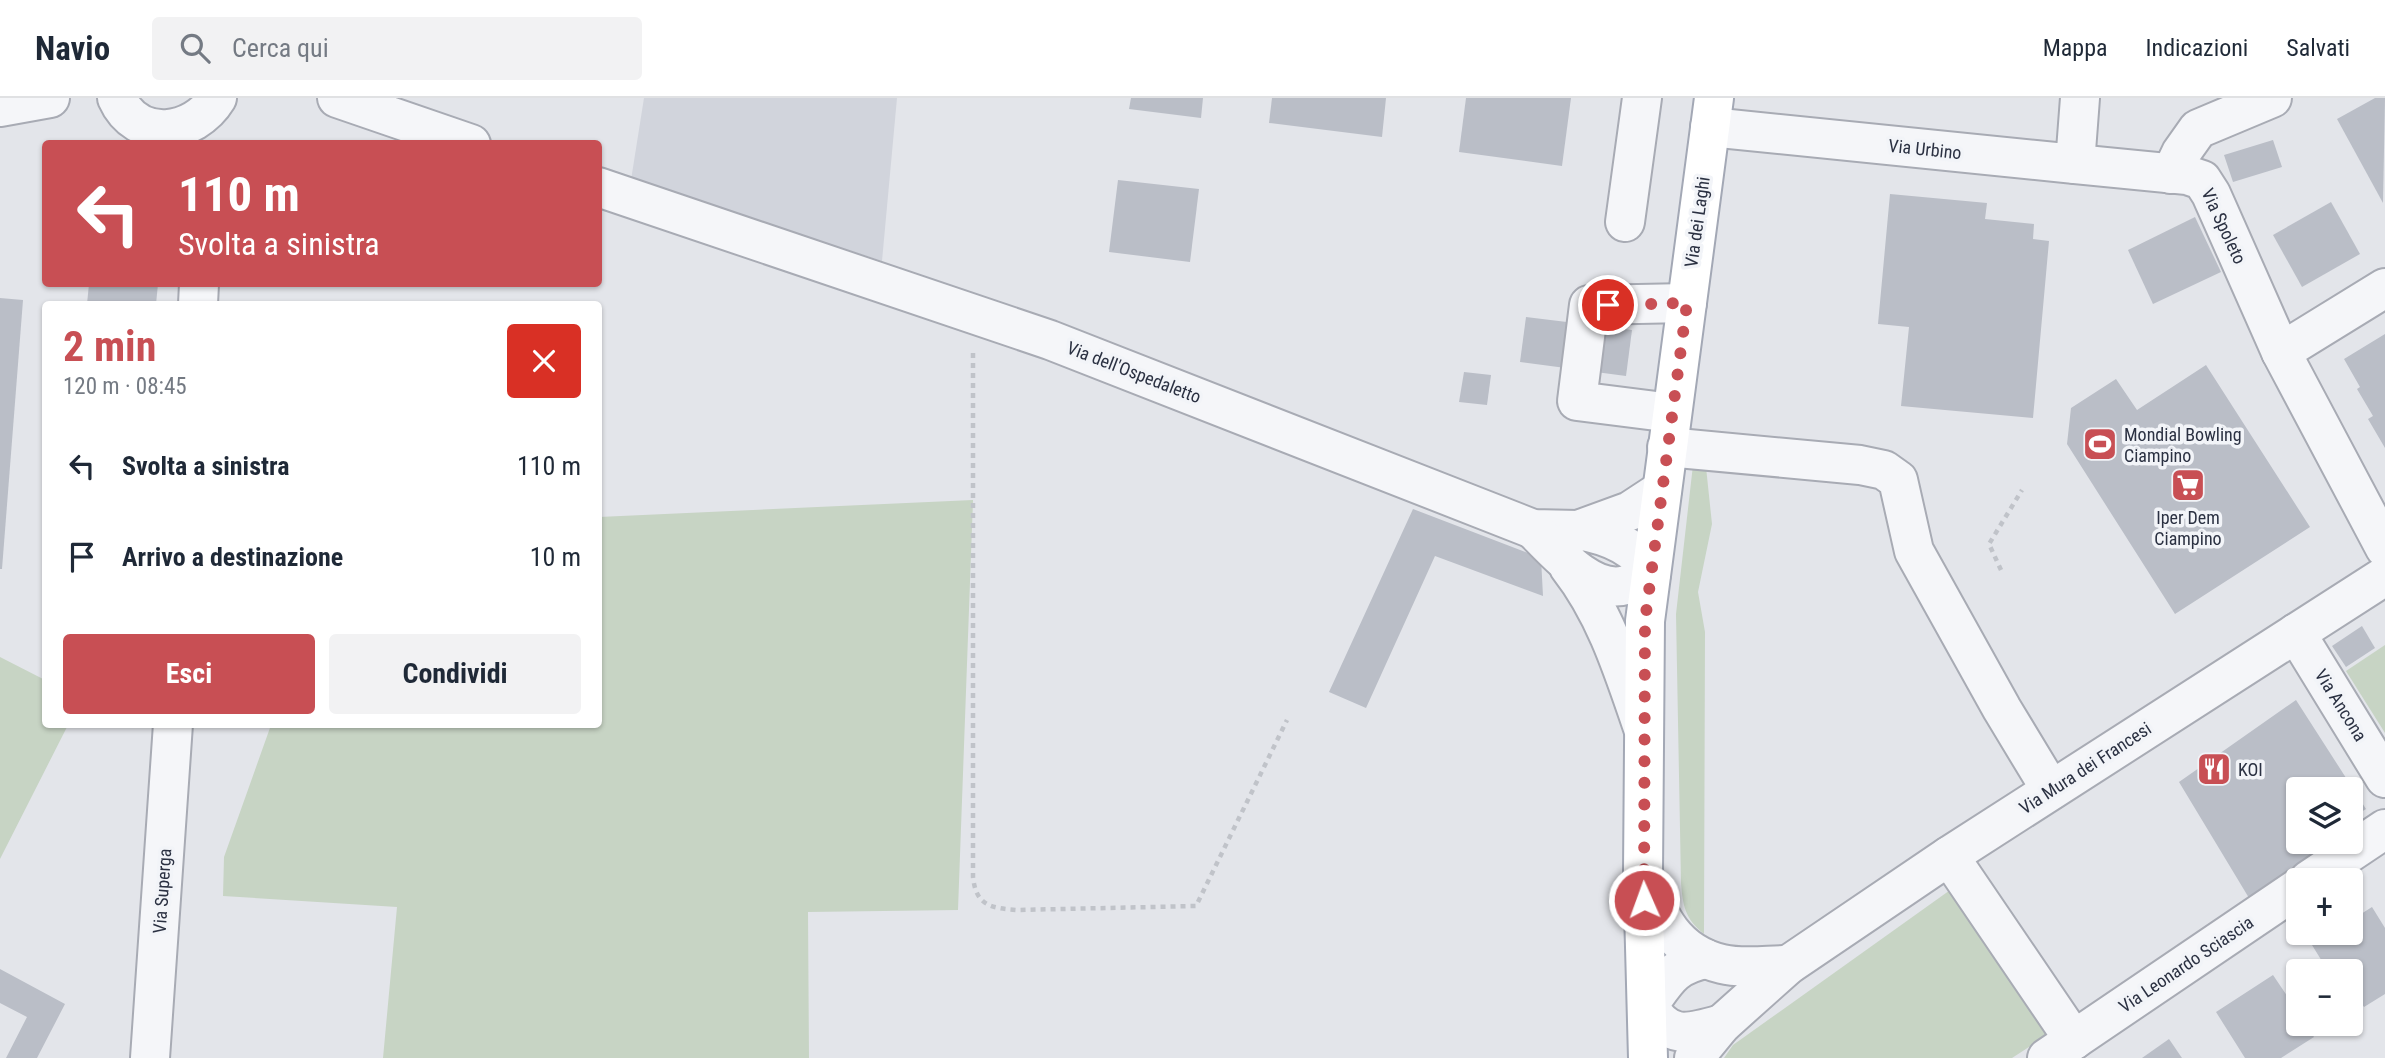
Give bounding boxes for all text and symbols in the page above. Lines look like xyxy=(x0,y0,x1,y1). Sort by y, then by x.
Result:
search box xyxy=(152,17,642,80)
text: Navio xyxy=(35,29,110,68)
icon: search xyxy=(176,29,214,67)
text: Cerca qui xyxy=(232,33,329,63)
text: Mappa xyxy=(2043,34,2108,62)
text: Indicazioni xyxy=(2146,34,2248,62)
text: Salvati xyxy=(2286,34,2350,62)
street label: Via Urbino xyxy=(1887,135,1963,163)
text: 110 m xyxy=(178,166,300,223)
icon: left xyxy=(63,168,154,259)
street label: Via dei Laghi xyxy=(1680,175,1714,269)
street label: Via Spoleto xyxy=(2197,185,2251,267)
text: Svolta a sinistra xyxy=(178,225,380,263)
pin xyxy=(1578,275,1638,335)
icon: arrive xyxy=(1589,286,1627,324)
text: 2 min xyxy=(63,322,156,371)
button: close xyxy=(507,324,581,398)
street label: Via dell'Ospedaletto xyxy=(1064,337,1204,407)
text: 120 m · 08:45 xyxy=(63,373,187,400)
place label: Mondial Bowling Ciampino xyxy=(2124,424,2242,466)
sports icon: Mondial Bowling Ciampino xyxy=(2081,425,2119,463)
icon: left xyxy=(63,447,101,485)
text: Svolta a sinistra xyxy=(122,451,289,481)
text: 110 m xyxy=(517,451,581,481)
supermarket icon: Iper Dem Ciampino xyxy=(2169,466,2207,504)
place label: Iper Dem Ciampino xyxy=(2154,507,2222,549)
icon: arrive xyxy=(63,538,101,576)
text: Arrivo a destinazione xyxy=(122,542,343,572)
text: 10 m xyxy=(530,542,581,572)
button: Esci xyxy=(63,634,315,714)
button: Condividi xyxy=(329,634,581,714)
street label: Via Ancona xyxy=(2311,665,2371,745)
street label: Via Mura dei Francesi xyxy=(2015,718,2155,818)
restaurant icon: KOI xyxy=(2195,750,2233,788)
place label: KOI xyxy=(2238,759,2263,780)
map controls xyxy=(2286,777,2363,1036)
button: layers xyxy=(2286,777,2363,854)
street label: Via Superga xyxy=(149,848,175,934)
position arrow xyxy=(1607,863,1681,937)
button: + xyxy=(2286,868,2363,945)
street label: Via Leonardo Sciascia xyxy=(2115,911,2257,1017)
button: − xyxy=(2286,959,2363,1036)

